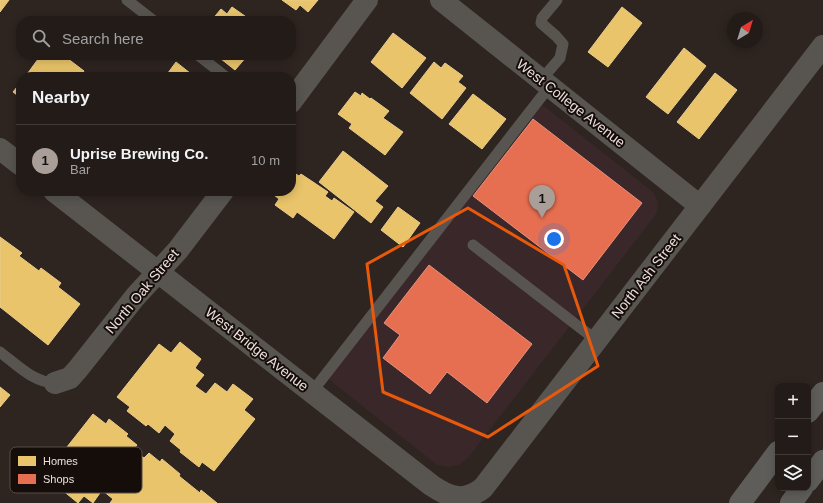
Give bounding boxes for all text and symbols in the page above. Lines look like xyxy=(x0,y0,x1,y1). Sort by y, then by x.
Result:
north arrow xyxy=(727,12,763,48)
search box xyxy=(16,16,296,60)
icon: search xyxy=(30,27,52,49)
text: Search here xyxy=(62,30,144,47)
street label: West College Avenue xyxy=(514,56,629,150)
text: Nearby xyxy=(32,88,90,107)
text: Uprise Brewing Co. xyxy=(70,145,208,162)
text: 1 xyxy=(41,153,49,168)
text: 10 m xyxy=(251,153,280,168)
text: Bar xyxy=(70,162,90,177)
pin: 1 xyxy=(529,185,555,218)
your location xyxy=(544,229,564,249)
street label: North Ash Street xyxy=(608,231,684,321)
street label: North Oak Street xyxy=(102,246,182,336)
street label: West Bridge Avenue xyxy=(202,304,312,394)
map controls xyxy=(775,383,811,491)
button: + xyxy=(775,383,811,419)
button: − xyxy=(775,419,811,455)
legend xyxy=(10,447,142,493)
text: Homes xyxy=(43,455,78,467)
button: layers xyxy=(775,455,811,491)
text: Shops xyxy=(43,473,75,485)

